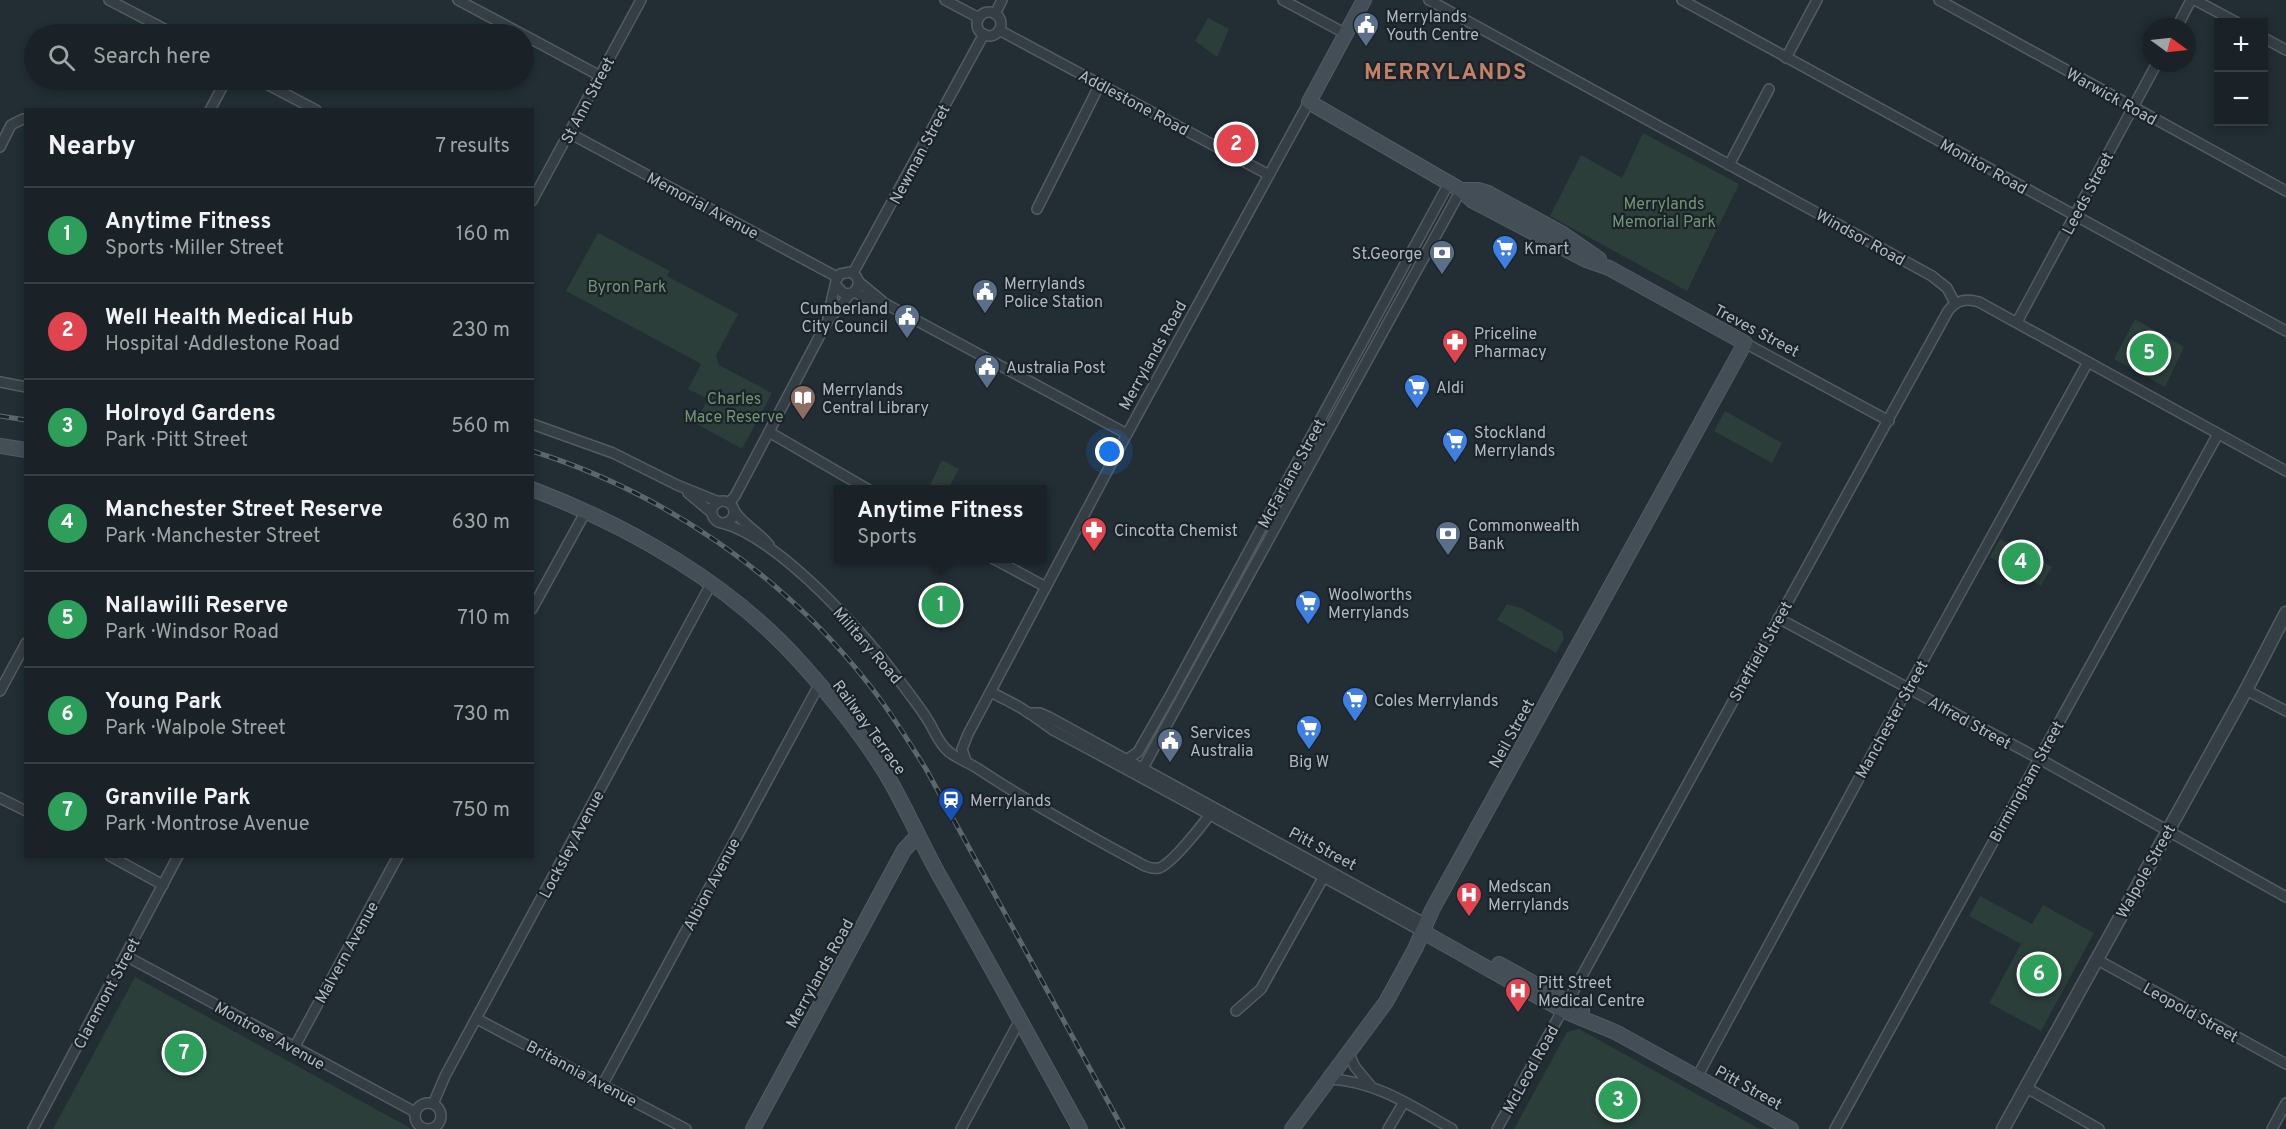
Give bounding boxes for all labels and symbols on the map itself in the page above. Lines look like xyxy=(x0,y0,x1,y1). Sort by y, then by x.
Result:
place label: Merrylands Youth Centre xyxy=(1386,8,1479,46)
public building icon: Merrylands Youth Centre xyxy=(1351,10,1381,48)
north arrow xyxy=(2142,18,2196,72)
street label: St Ann Street xyxy=(558,54,620,148)
district label: MERRYLANDS xyxy=(1364,60,1528,87)
street label: Warwick Road xyxy=(2062,65,2160,131)
street label: Addlestone Road xyxy=(1074,66,1192,141)
street label: Newman Street xyxy=(886,102,955,208)
pin: 2 xyxy=(1216,122,1256,166)
street label: Monitor Road xyxy=(1936,136,2030,200)
street label: Leeds Street xyxy=(2059,149,2119,239)
street label: Memorial Avenue xyxy=(643,169,761,245)
park label: Merrylands Memorial Park xyxy=(1612,195,1716,233)
street label: Windsor Road xyxy=(1812,206,1908,271)
supermarket icon: Kmart xyxy=(1490,233,1520,271)
bank icon: St.George xyxy=(1427,238,1457,276)
place label: Kmart xyxy=(1524,240,1569,260)
place label: St.George xyxy=(1352,245,1422,265)
place label: Merrylands Police Station xyxy=(1004,275,1103,313)
public building icon: Merrylands Police Station xyxy=(970,277,1000,315)
park label: Byron Park xyxy=(587,278,667,298)
street label: Merrylands Road xyxy=(1115,298,1192,414)
place label: Cumberland City Council xyxy=(800,300,888,338)
street label: Treves Street xyxy=(1710,301,1802,363)
public building icon: Cumberland City Council xyxy=(892,302,922,340)
place label: Priceline Pharmacy xyxy=(1474,325,1547,363)
pharmacy icon: Priceline Pharmacy xyxy=(1440,327,1470,365)
pin: 5 xyxy=(2130,330,2168,376)
public building icon: Australia Post xyxy=(972,352,1002,390)
place label: Australia Post xyxy=(1006,359,1106,379)
supermarket icon: Aldi xyxy=(1402,372,1432,410)
place label: Aldi xyxy=(1436,379,1464,399)
place label: Merrylands Central Library xyxy=(822,381,929,419)
library icon: Merrylands Central Library xyxy=(788,383,818,421)
park label: Charles Mace Reserve xyxy=(684,390,784,428)
street label: McFarlane Street xyxy=(1254,416,1331,532)
place label: Stockland Merrylands xyxy=(1474,424,1555,462)
supermarket icon: Stockland Merrylands xyxy=(1440,426,1470,464)
your location xyxy=(1095,437,1124,466)
pharmacy icon: Cincotta Chemist xyxy=(1079,515,1109,553)
place label: Commonwealth Bank xyxy=(1468,517,1580,555)
bank icon: Commonwealth Bank xyxy=(1433,519,1463,557)
place label: Cincotta Chemist xyxy=(1114,522,1238,542)
pin: 4 xyxy=(2002,540,2040,584)
pin: 1 xyxy=(922,582,960,628)
place label: Woolworths Merrylands xyxy=(1328,586,1412,624)
supermarket icon: Woolworths Merrylands xyxy=(1293,588,1323,626)
street label: Sheffield Street xyxy=(1726,598,1798,706)
street label: Military Road xyxy=(828,604,905,689)
street label: Manchester Street xyxy=(1852,657,1933,783)
street label: Railway Terrace xyxy=(827,677,910,780)
supermarket icon: Coles Merrylands xyxy=(1340,685,1370,723)
place label: Coles Merrylands xyxy=(1374,692,1498,712)
street label: Alfred Street xyxy=(1924,693,2014,755)
street label: Neil Street xyxy=(1486,696,1540,772)
supermarket icon: Big W xyxy=(1294,713,1324,751)
street label: Birmingham Street xyxy=(1986,718,2069,846)
place label: Services Australia xyxy=(1190,724,1254,762)
public building icon: Services Australia xyxy=(1155,726,1185,764)
place label: Big W xyxy=(1289,753,1329,773)
station icon: Merrylands xyxy=(936,785,966,823)
street label: Locksley Avenue xyxy=(536,788,610,902)
place label: Merrylands xyxy=(970,792,1051,812)
street label: Walpole Street xyxy=(2113,821,2181,923)
street label: Pitt Street xyxy=(1285,824,1359,876)
street label: Albion Avenue xyxy=(680,835,746,935)
place label: Medscan Merrylands xyxy=(1488,878,1569,916)
hospital icon: Medscan Merrylands xyxy=(1454,880,1484,918)
street label: Malvern Avenue xyxy=(311,898,384,1008)
street label: Merrylands Road xyxy=(782,916,859,1032)
street label: Claremont Street xyxy=(70,935,145,1053)
pin: 6 xyxy=(2020,952,2058,996)
place label: Pitt Street Medical Centre xyxy=(1538,974,1645,1012)
hospital icon: Pitt Street Medical Centre xyxy=(1503,976,1533,1014)
street label: Leopold Street xyxy=(2139,979,2241,1048)
street label: Montrose Avenue xyxy=(210,998,328,1075)
street label: McLeod Road xyxy=(1499,1022,1564,1118)
pin: 7 xyxy=(164,1030,204,1076)
street label: Britannia Avenue xyxy=(522,1037,640,1112)
street label: Pitt Street xyxy=(1711,1062,1785,1115)
pin: 3 xyxy=(1598,1078,1638,1122)

